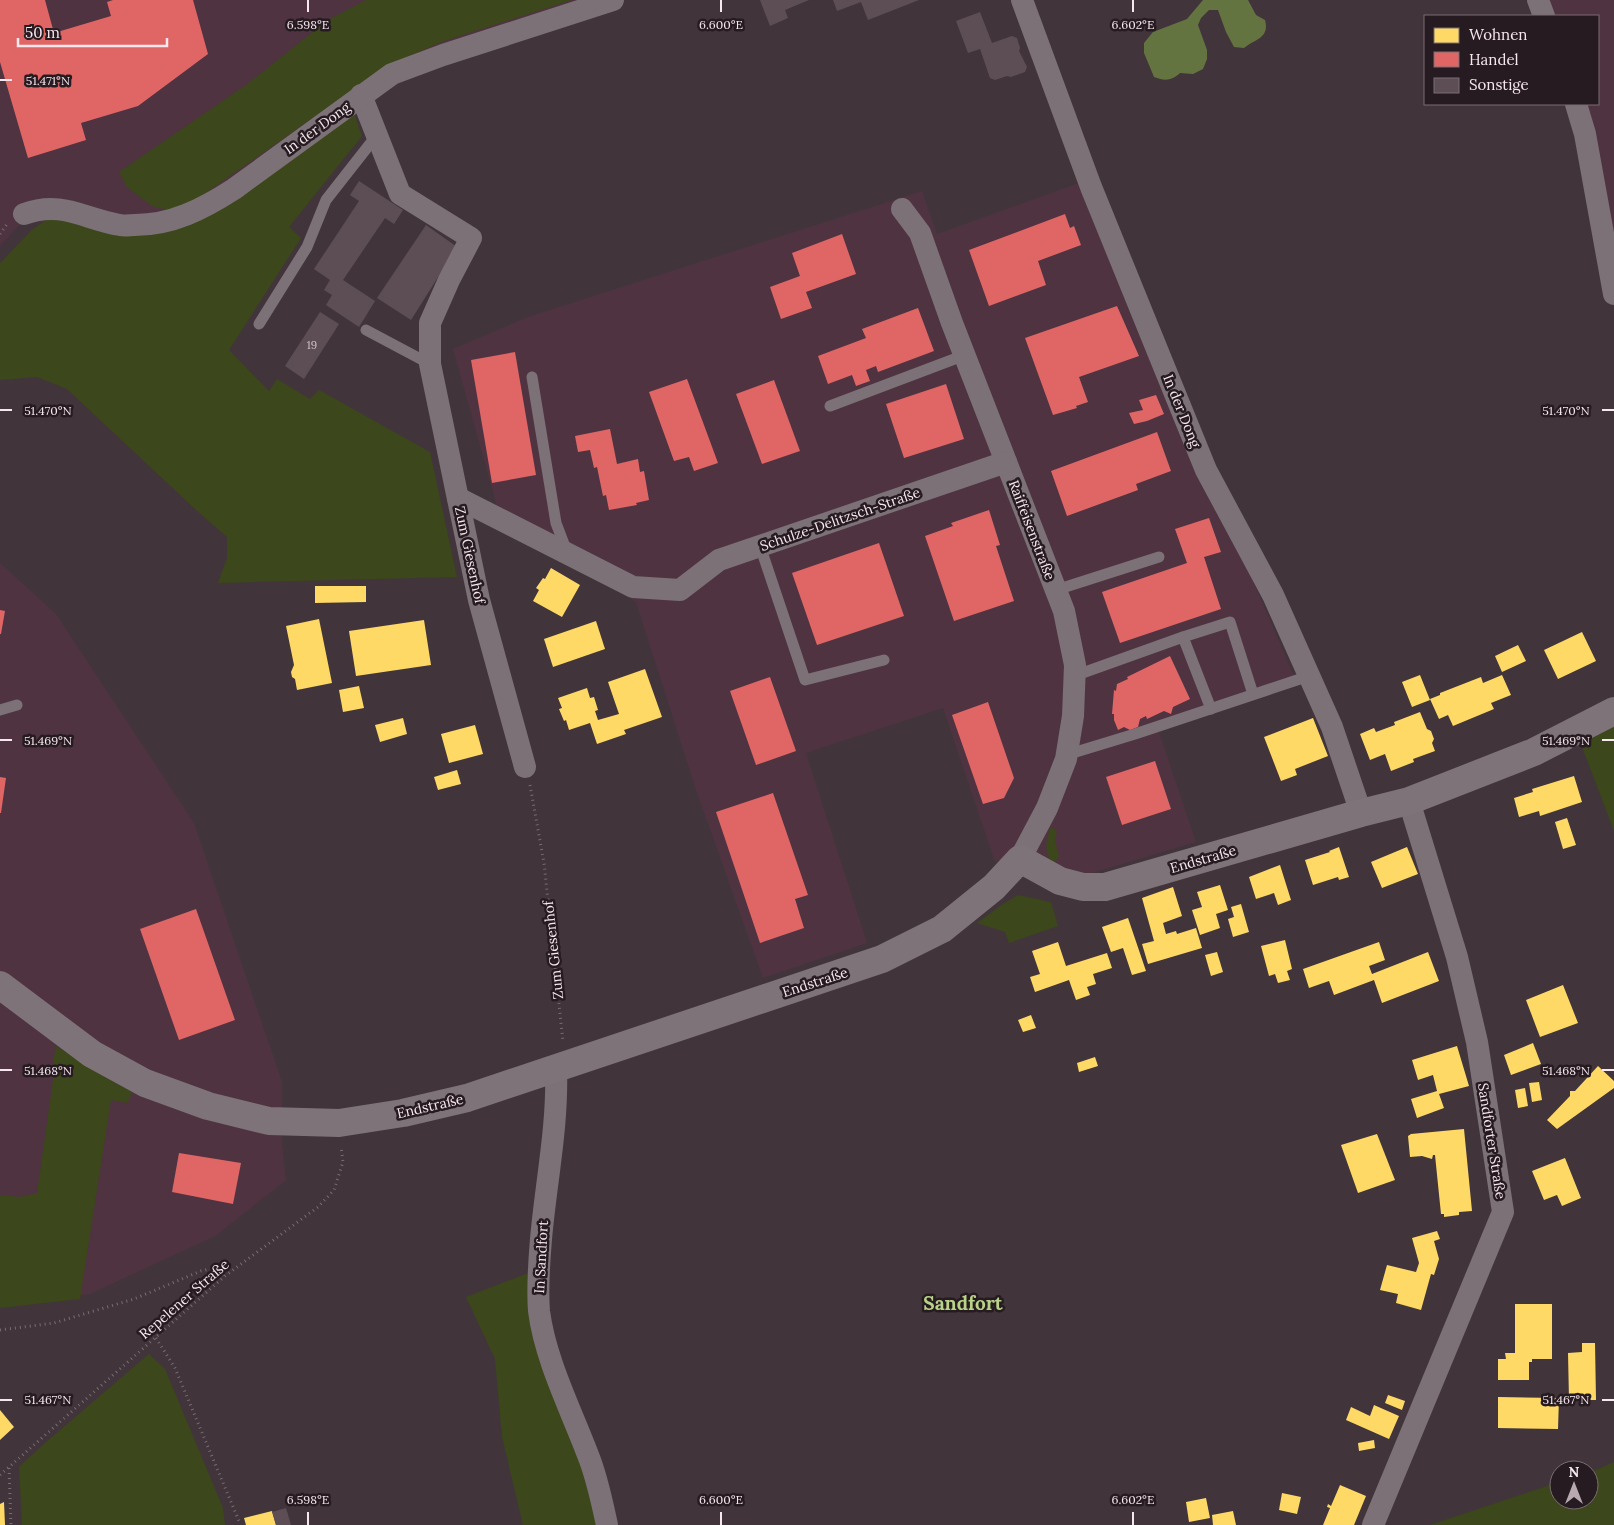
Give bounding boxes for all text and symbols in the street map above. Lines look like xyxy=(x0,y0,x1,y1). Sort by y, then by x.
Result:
scale bar xyxy=(18,15,166,47)
legend xyxy=(1424,15,1599,105)
text: 6.598°E xyxy=(287,17,329,32)
text: 6.600°E xyxy=(699,17,743,32)
text: 6.602°E xyxy=(1112,17,1154,32)
text: 50 m xyxy=(25,23,60,42)
text: Wohnen xyxy=(1469,25,1527,44)
text: Handel xyxy=(1469,50,1519,69)
text: 51.471°N xyxy=(26,73,70,88)
text: Sonstige xyxy=(1469,75,1529,94)
street label: In der Dong xyxy=(280,98,354,158)
house number: 19 xyxy=(307,338,317,352)
street label: In der Dong xyxy=(1159,372,1205,450)
text: 51.470°N xyxy=(24,403,72,418)
text: 51.470°N xyxy=(1542,403,1590,418)
street label: Raiffeisenstraße xyxy=(1005,477,1060,583)
street label: Schulze-Delitzsch-Straße xyxy=(757,483,923,555)
street label: Zum Giesenhof xyxy=(451,505,489,607)
text: 51.469°N xyxy=(24,733,72,748)
text: 51.469°N xyxy=(1542,733,1590,748)
street label: Endstraße xyxy=(1168,841,1238,877)
street label: Zum Giesenhof xyxy=(539,899,567,1000)
street label: Endstraße xyxy=(780,963,850,1001)
text: 51.468°N xyxy=(24,1063,72,1078)
text: 51.468°N xyxy=(1542,1063,1590,1078)
street label: Sandforter Straße xyxy=(1474,1082,1510,1201)
street label: Endstraße xyxy=(395,1090,465,1122)
street label: In Sandfort xyxy=(530,1219,552,1294)
street label: Repelener Straße xyxy=(135,1255,233,1343)
district label: Sandfort xyxy=(923,1291,1004,1315)
text: 51.467°N xyxy=(25,1392,71,1407)
text: 51.467°N xyxy=(1543,1392,1589,1407)
north arrow xyxy=(1549,1460,1599,1510)
text: N xyxy=(1569,1463,1580,1481)
text: 6.598°E xyxy=(287,1492,329,1507)
text: 6.600°E xyxy=(699,1492,743,1507)
text: 6.602°E xyxy=(1112,1492,1154,1507)

